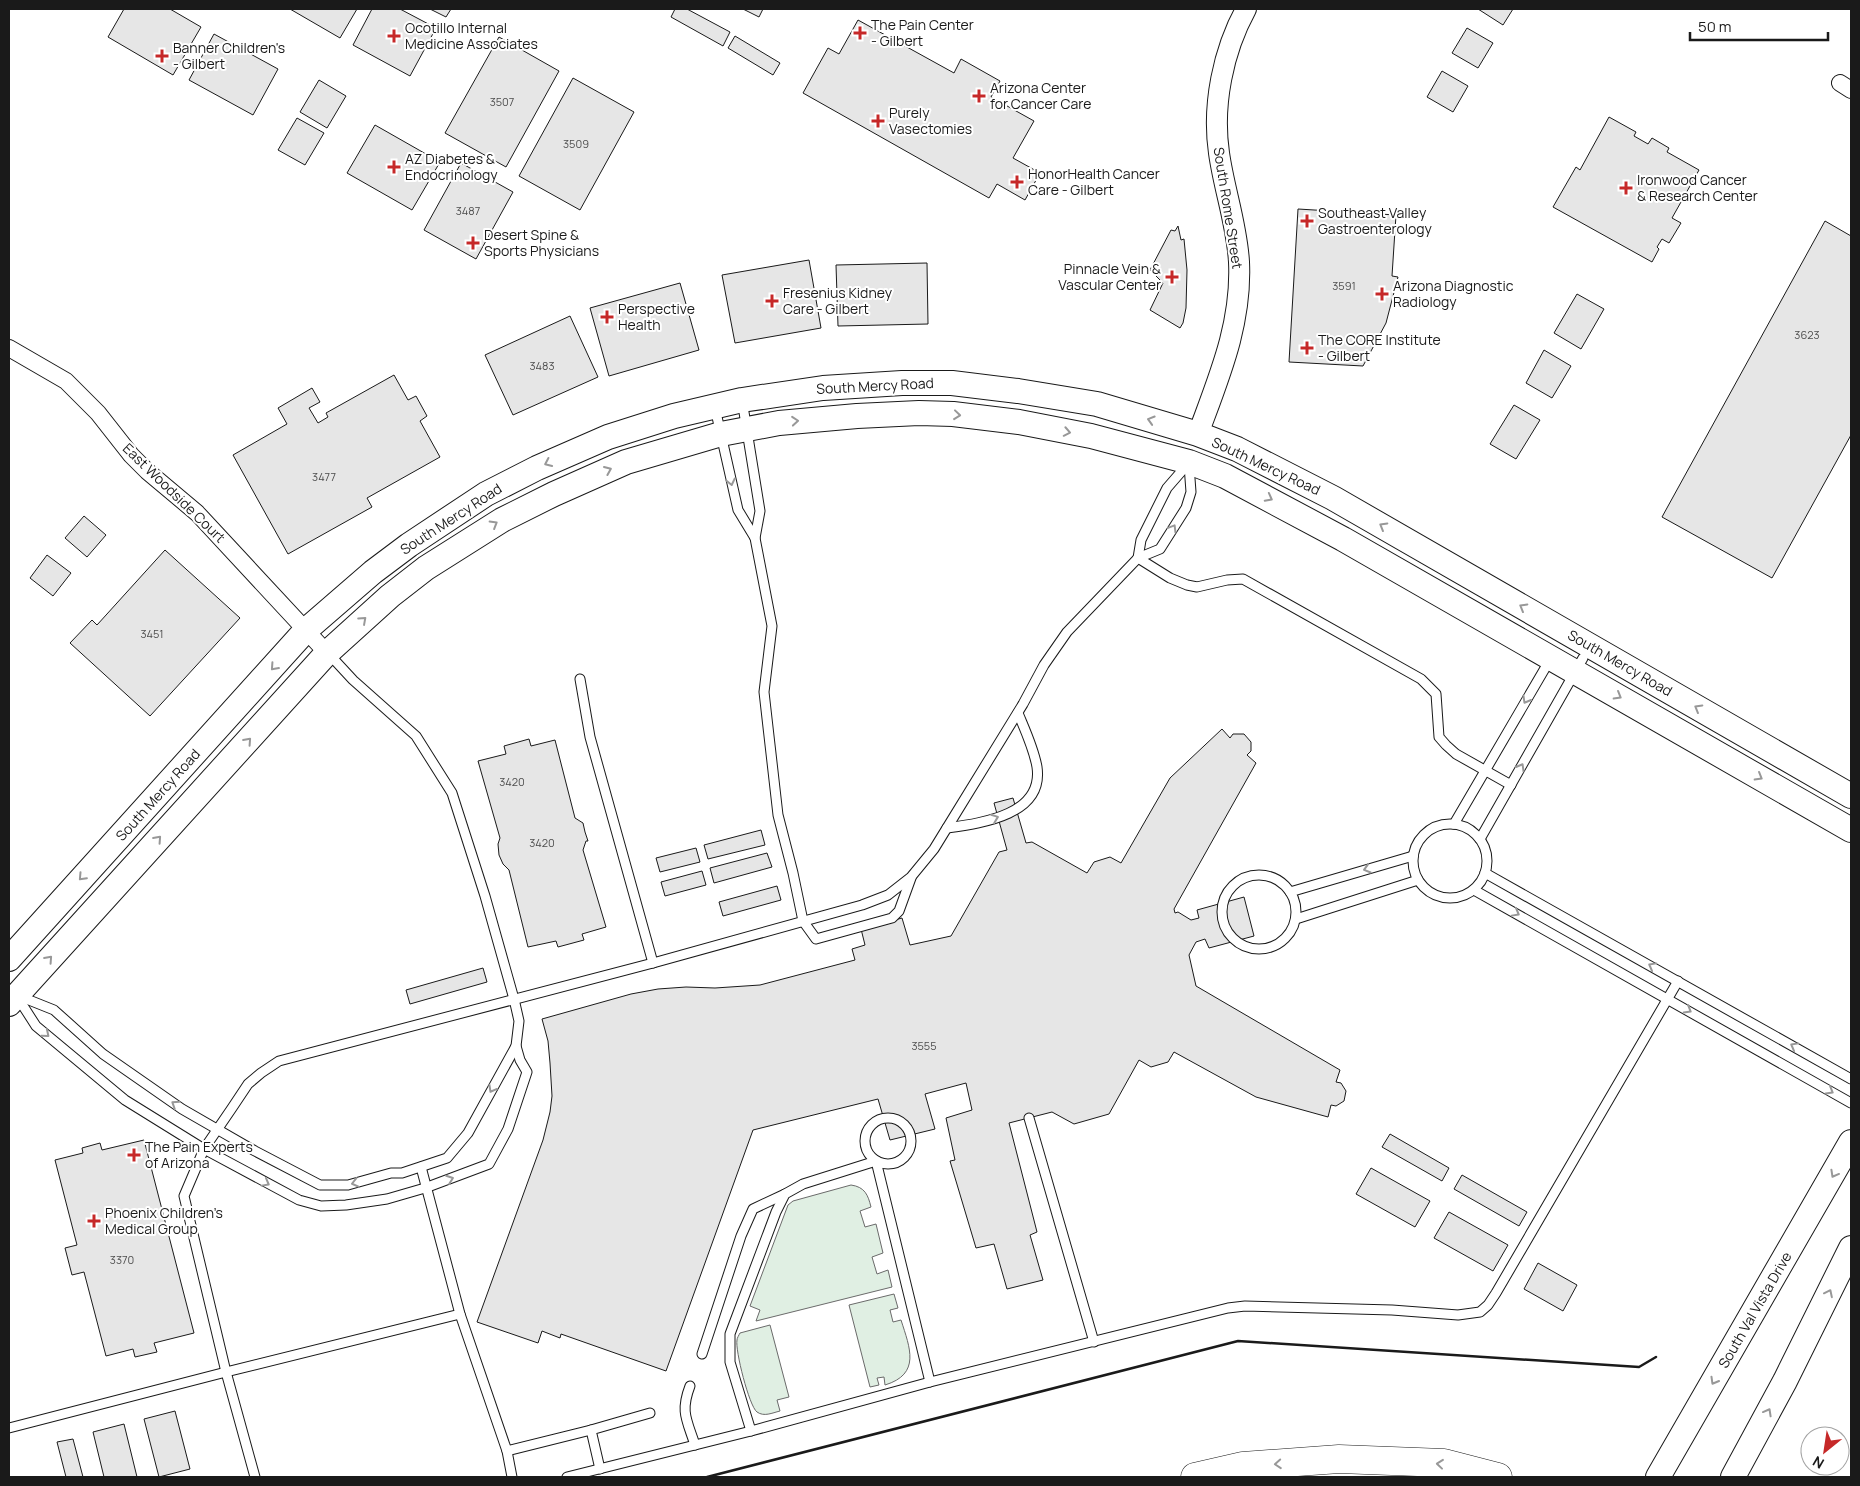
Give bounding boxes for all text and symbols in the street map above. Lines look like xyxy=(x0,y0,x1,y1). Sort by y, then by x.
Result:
scale bar xyxy=(1690,10,1828,42)
place label: The Pain Center - Gilbert xyxy=(871,15,974,50)
text: 50 m xyxy=(1698,16,1732,37)
place label: Ocotillo Internal Medicine Associates xyxy=(405,18,538,53)
marker: The Pain Center - Gilbert xyxy=(853,26,867,40)
marker: Ocotillo Internal Medicine Associates xyxy=(387,29,401,43)
place label: Banner Children's - Gilbert xyxy=(173,38,285,73)
marker: Banner Children's - Gilbert xyxy=(155,49,169,63)
place label: Arizona Center for Cancer Care xyxy=(990,78,1091,113)
marker: Arizona Center for Cancer Care xyxy=(972,89,986,103)
house number: 3507 xyxy=(490,94,514,109)
place label: Purely Vasectomies xyxy=(889,103,972,138)
marker: Purely Vasectomies xyxy=(871,114,885,128)
house number: 3509 xyxy=(563,136,589,151)
street label: South Rome Street xyxy=(1209,146,1248,271)
place label: AZ Diabetes & Endocrinology xyxy=(405,149,498,184)
marker: AZ Diabetes & Endocrinology xyxy=(387,160,401,174)
place label: HonorHealth Cancer Care - Gilbert xyxy=(1028,164,1160,199)
place label: Ironwood Cancer & Research Center xyxy=(1637,170,1758,205)
marker: HonorHealth Cancer Care - Gilbert xyxy=(1010,175,1024,189)
marker: Ironwood Cancer & Research Center xyxy=(1619,181,1633,195)
house number: 3487 xyxy=(456,203,480,218)
place label: Southeast Valley Gastroenterology xyxy=(1318,203,1433,238)
marker: Southeast Valley Gastroenterology xyxy=(1300,214,1314,228)
place label: Desert Spine & Sports Physicians xyxy=(484,225,599,260)
marker: Desert Spine & Sports Physicians xyxy=(466,236,480,250)
place label: Pinnacle Vein & Vascular Center xyxy=(1058,259,1161,294)
marker: Pinnacle Vein & Vascular Center xyxy=(1165,270,1179,284)
place label: Arizona Diagnostic Radiology xyxy=(1393,276,1514,311)
house number: 3591 xyxy=(1332,278,1356,293)
place label: Fresenius Kidney Care - Gilbert xyxy=(783,283,893,318)
marker: Arizona Diagnostic Radiology xyxy=(1375,287,1389,301)
marker: Fresenius Kidney Care - Gilbert xyxy=(765,294,779,308)
place label: Perspective Health xyxy=(618,299,695,334)
marker: Perspective Health xyxy=(600,310,614,324)
house number: 3623 xyxy=(1794,327,1820,342)
place label: The CORE Institute - Gilbert xyxy=(1318,330,1441,365)
marker: The CORE Institute - Gilbert xyxy=(1300,341,1314,355)
house number: 3483 xyxy=(529,358,555,373)
street label: South Mercy Road xyxy=(816,373,934,398)
one-way arrow xyxy=(953,409,961,420)
one-way arrow xyxy=(791,416,799,427)
one-way arrow xyxy=(1147,416,1156,426)
one-way arrow xyxy=(1063,426,1071,436)
street label: South Mercy Road xyxy=(1209,432,1324,499)
street label: East Woodside Court xyxy=(119,439,230,547)
one-way arrow xyxy=(544,457,553,467)
one-way arrow xyxy=(603,465,612,476)
house number: 3477 xyxy=(312,469,336,484)
one-way arrow xyxy=(725,477,736,486)
street label: South Mercy Road xyxy=(396,479,505,559)
one-way arrow xyxy=(1263,492,1272,502)
one-way arrow xyxy=(489,521,498,531)
one-way arrow xyxy=(1379,522,1388,532)
one-way arrow xyxy=(1167,525,1176,534)
one-way arrow xyxy=(1520,603,1529,613)
one-way arrow xyxy=(358,617,367,626)
street label: South Mercy Road xyxy=(1565,625,1676,700)
house number: 3451 xyxy=(140,626,164,641)
one-way arrow xyxy=(270,661,279,670)
one-way arrow xyxy=(1612,690,1621,700)
one-way arrow xyxy=(1523,694,1533,703)
one-way arrow xyxy=(1695,704,1704,714)
one-way arrow xyxy=(242,737,251,746)
street label: South Mercy Road xyxy=(111,745,204,845)
one-way arrow xyxy=(1515,763,1525,772)
one-way arrow xyxy=(1753,770,1762,780)
house number: 3420 xyxy=(499,774,525,789)
one-way arrow xyxy=(990,814,998,824)
house number: 3420 xyxy=(529,835,555,850)
one-way arrow xyxy=(153,836,162,845)
one-way arrow xyxy=(1363,864,1371,874)
one-way arrow xyxy=(79,872,88,881)
one-way arrow xyxy=(1511,907,1520,917)
one-way arrow xyxy=(43,956,52,965)
one-way arrow xyxy=(1648,962,1657,972)
one-way arrow xyxy=(1683,1004,1692,1014)
one-way arrow xyxy=(40,1028,49,1037)
house number: 3555 xyxy=(911,1038,937,1053)
one-way arrow xyxy=(1790,1042,1799,1052)
one-way arrow xyxy=(488,1084,498,1093)
one-way arrow xyxy=(1824,1084,1833,1094)
one-way arrow xyxy=(171,1101,181,1110)
place label: The Pain Experts of Arizona xyxy=(145,1137,253,1172)
marker: The Pain Experts of Arizona xyxy=(127,1148,141,1162)
one-way arrow xyxy=(1830,1169,1840,1178)
one-way arrow xyxy=(445,1175,453,1185)
one-way arrow xyxy=(261,1177,270,1187)
one-way arrow xyxy=(350,1177,359,1188)
place label: Phoenix Children’s Medical Group xyxy=(105,1203,223,1238)
marker: Phoenix Children’s Medical Group xyxy=(87,1214,101,1228)
street label: South Val Vista Drive xyxy=(1714,1248,1796,1371)
house number: 3370 xyxy=(110,1252,134,1267)
one-way arrow xyxy=(1822,1289,1833,1298)
one-way arrow xyxy=(1710,1375,1720,1384)
one-way arrow xyxy=(1762,1409,1772,1418)
north arrow xyxy=(1800,1426,1850,1476)
text: N xyxy=(1809,1452,1827,1473)
one-way arrow xyxy=(1274,1458,1282,1469)
one-way arrow xyxy=(1436,1458,1444,1469)

